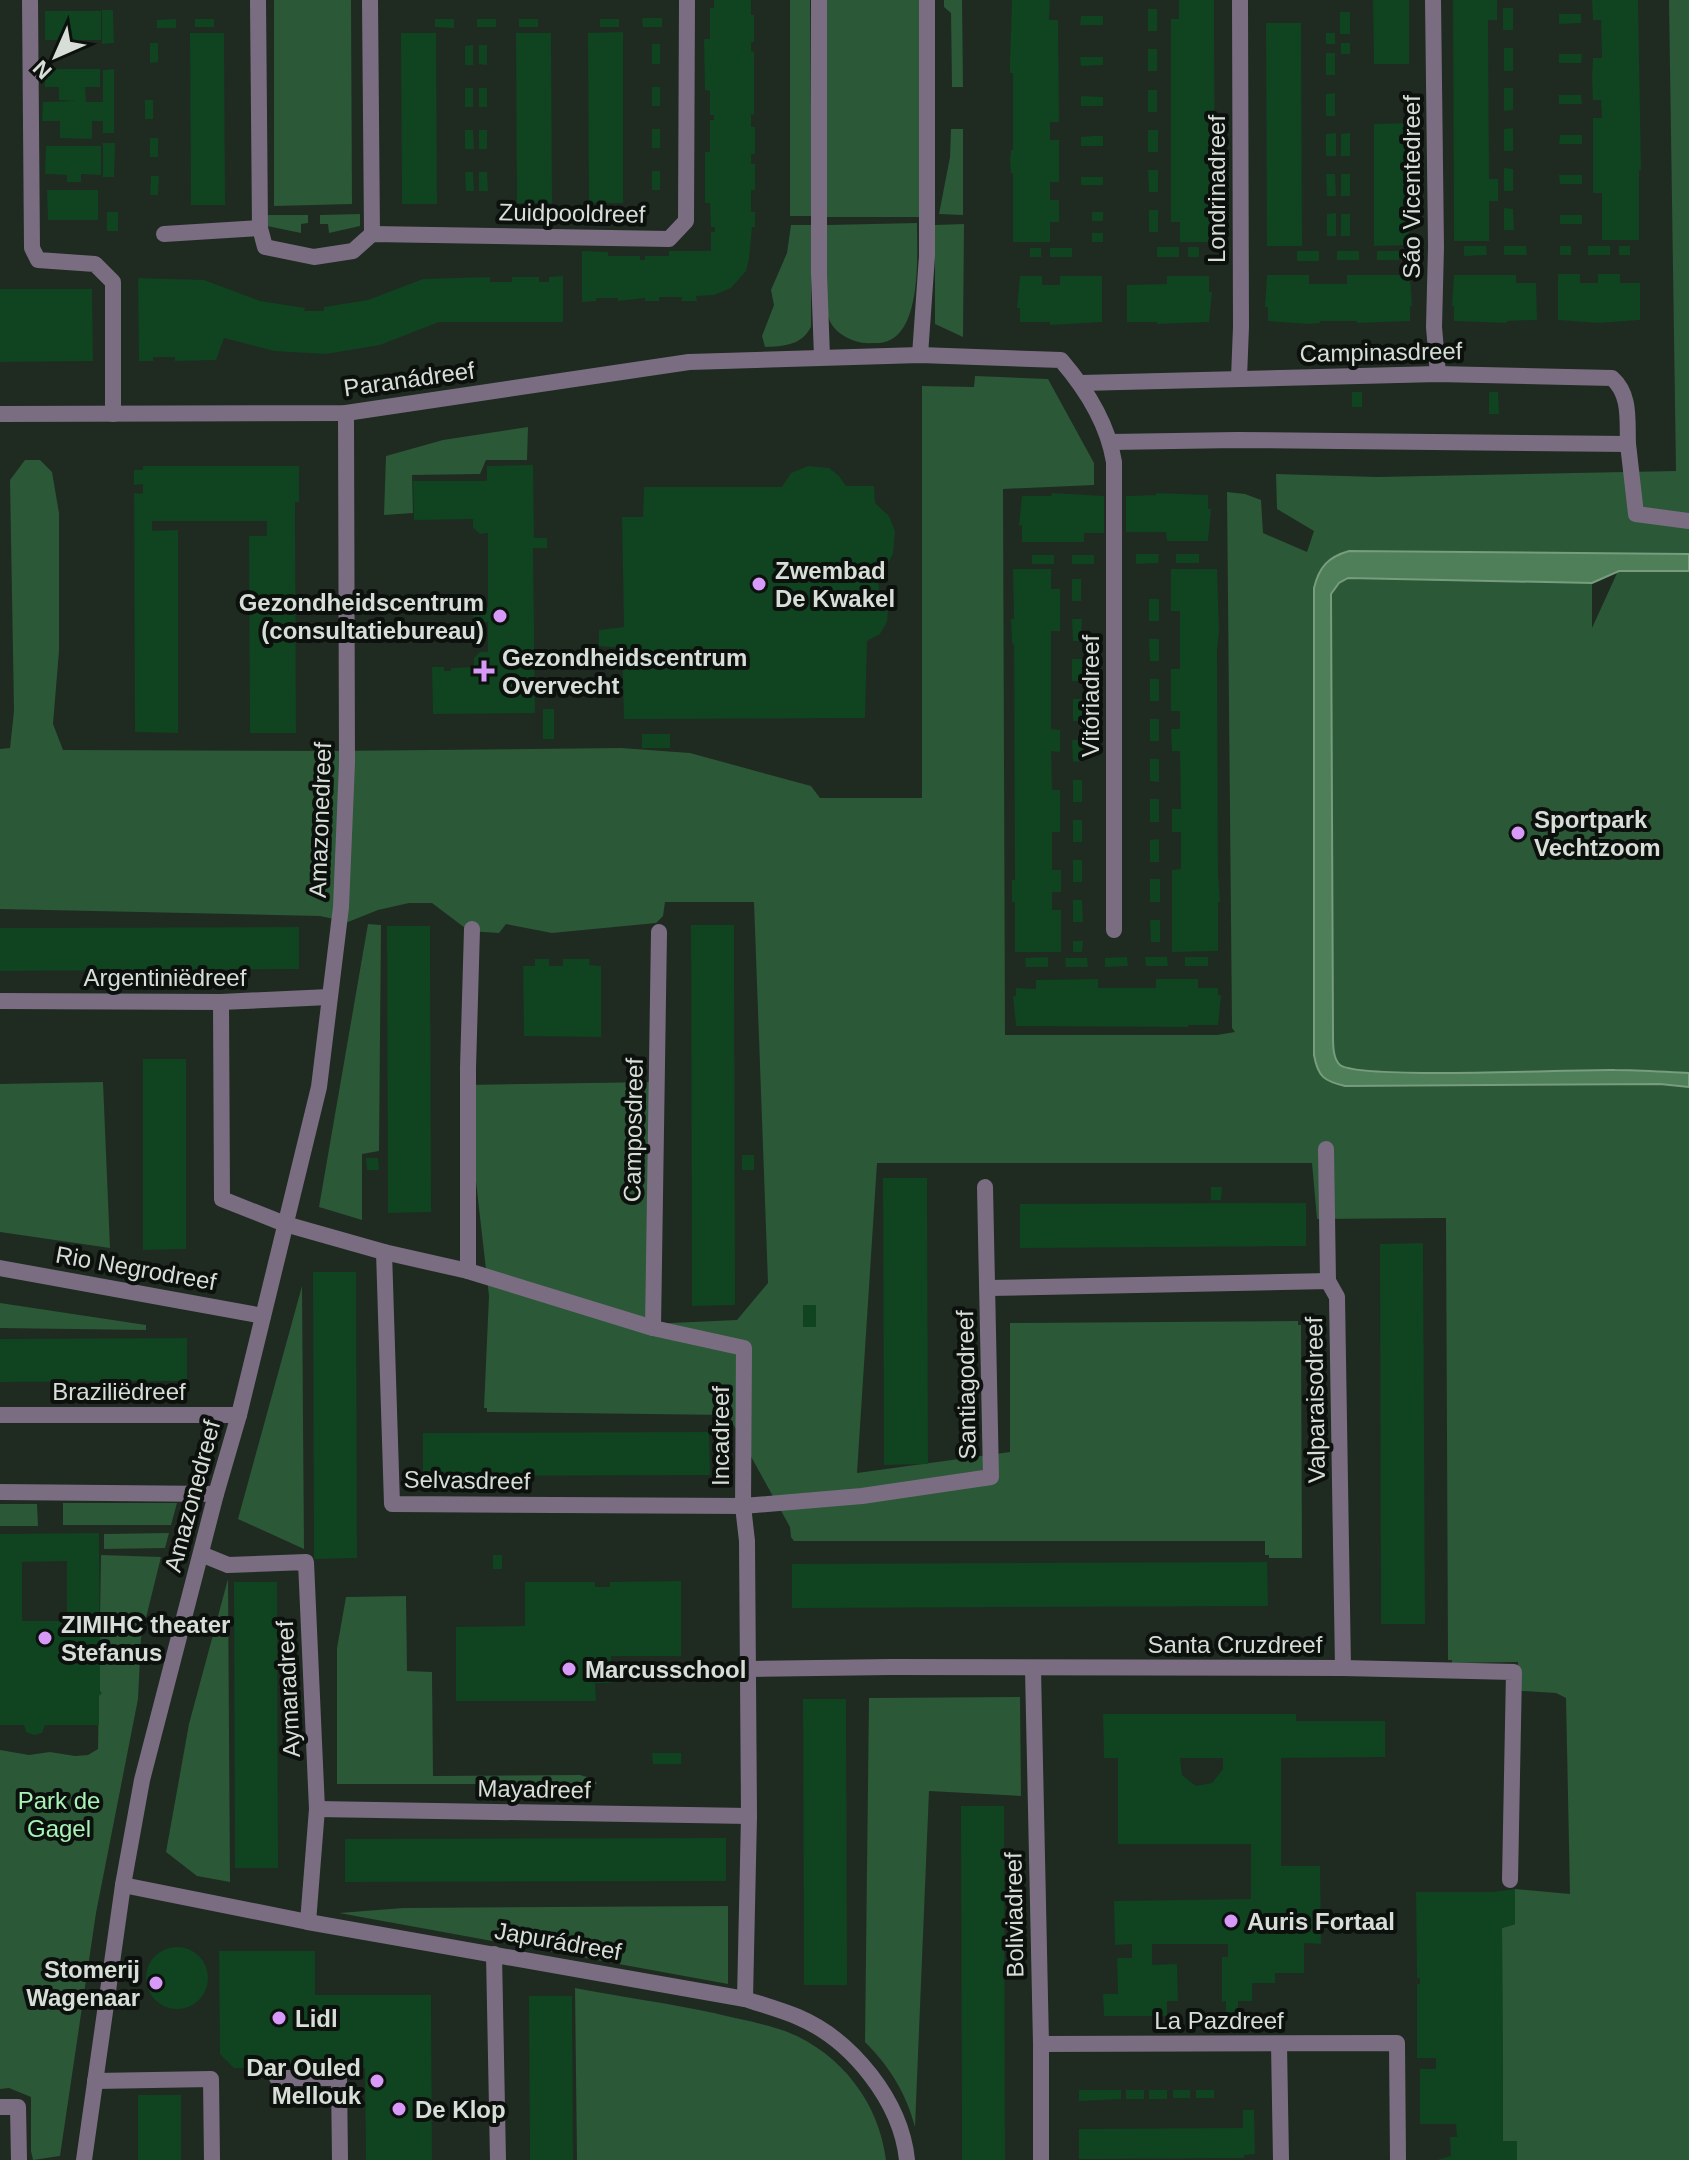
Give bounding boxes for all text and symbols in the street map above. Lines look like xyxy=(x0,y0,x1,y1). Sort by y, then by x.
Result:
north arrow xyxy=(16,16,96,96)
text: N xyxy=(28,55,57,84)
street label: Sáo Vicentedreef xyxy=(1398,95,1425,279)
street label: Londrinadreef xyxy=(1203,115,1230,263)
street label: Zuidpooldreef xyxy=(498,198,646,228)
street label: Campinasdreef xyxy=(1299,337,1463,367)
street label: Paranádreef xyxy=(342,356,477,402)
place label: Zwembad De Kwakel xyxy=(775,557,895,612)
marker: Zwembad De Kwakel xyxy=(750,575,768,593)
place label: Gezondheidscentrum (consultatiebureau) xyxy=(239,589,484,644)
marker: Gezondheidscentrum (consultatiebureau) xyxy=(491,607,509,625)
street label: Vitóriadreef xyxy=(1077,635,1104,757)
place label: Gezondheidscentrum Overvecht xyxy=(502,644,747,699)
marker: Gezondheidscentrum Overvecht xyxy=(473,660,495,682)
street label: Amazonedreef xyxy=(304,741,336,898)
place label: Sportpark Vechtzoom xyxy=(1534,806,1661,861)
marker: Sportpark Vechtzoom xyxy=(1509,824,1527,842)
street label: Argentiniëdreef xyxy=(84,964,247,991)
street label: Camposdreef xyxy=(618,1057,648,1202)
street label: Rio Negrodreef xyxy=(54,1241,219,1295)
street label: Santiagodreef xyxy=(951,1310,981,1460)
street label: Valparaisodreef xyxy=(1300,1316,1330,1483)
street label: Braziliëdreef xyxy=(52,1378,186,1405)
street label: Incadreef xyxy=(707,1386,734,1486)
street label: Amazonedreef xyxy=(159,1417,225,1575)
street label: Selvasdreef xyxy=(403,1465,531,1495)
place label: ZIMIHC theater Stefanus xyxy=(61,1611,230,1666)
street label: Aymaradreef xyxy=(271,1620,305,1758)
marker: ZIMIHC theater Stefanus xyxy=(36,1629,54,1647)
street label: Santa Cruzdreef xyxy=(1148,1631,1323,1658)
place label: Marcusschool xyxy=(585,1656,746,1683)
marker: Marcusschool xyxy=(560,1660,578,1678)
street label: Mayadreef xyxy=(477,1775,591,1803)
park label: Park de Gagel xyxy=(18,1787,100,1842)
street label: Boliviadreef xyxy=(999,1852,1029,1978)
place label: Auris Fortaal xyxy=(1247,1908,1395,1935)
marker: Auris Fortaal xyxy=(1222,1912,1240,1930)
street label: Japurádreef xyxy=(493,1917,624,1965)
place label: Stomerij Wagenaar xyxy=(26,1956,140,2011)
marker: Stomerij Wagenaar xyxy=(147,1974,165,1992)
place label: Lidl xyxy=(295,2005,338,2032)
street label: La Pazdreef xyxy=(1154,2007,1284,2034)
marker: Lidl xyxy=(270,2009,288,2027)
place label: Dar Ouled Mellouk xyxy=(246,2054,362,2109)
marker: Dar Ouled Mellouk xyxy=(368,2072,386,2090)
place label: De Klop xyxy=(415,2096,506,2123)
marker: De Klop xyxy=(390,2100,408,2118)

